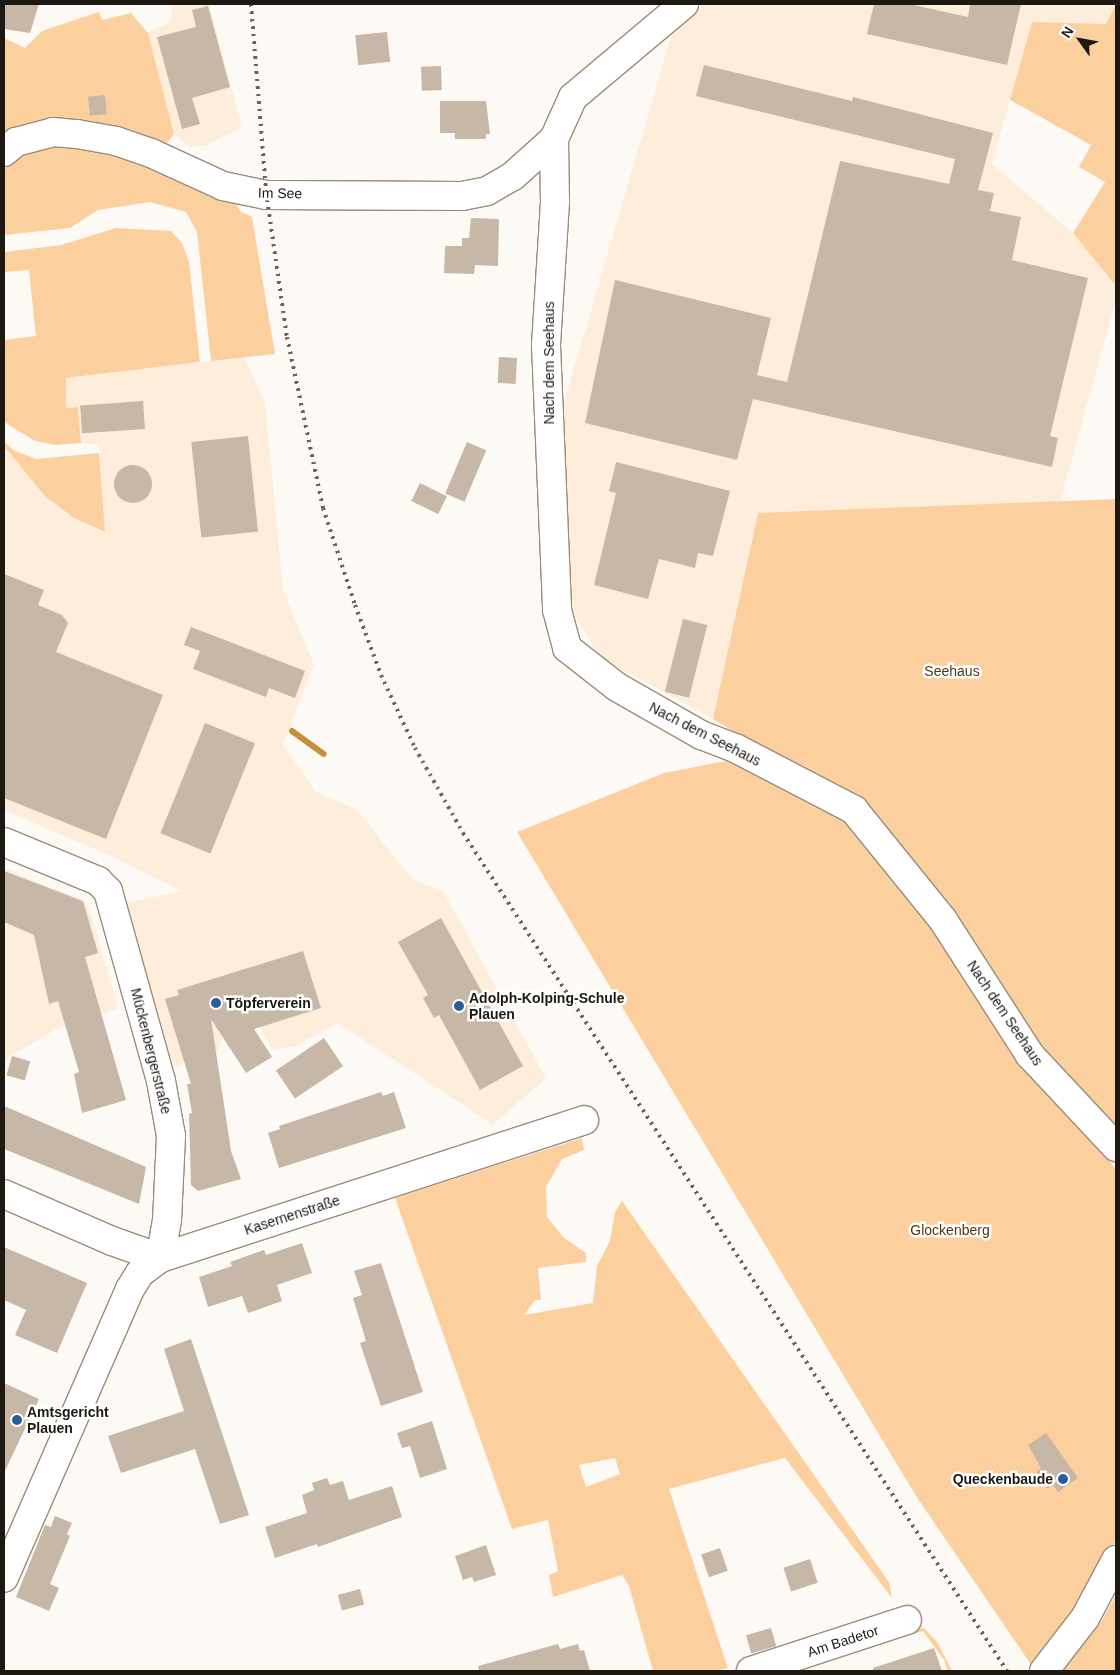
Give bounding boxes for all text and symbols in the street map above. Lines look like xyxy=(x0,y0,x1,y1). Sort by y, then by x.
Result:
north arrow xyxy=(1055,15,1105,65)
text: N xyxy=(1058,24,1077,41)
street label: Im See xyxy=(258,184,302,202)
street label: Nach dem Seehaus xyxy=(541,302,557,424)
park label: Seehaus xyxy=(924,663,980,679)
street label: Nach dem Seehaus xyxy=(646,699,764,769)
street label: Nach dem Seehaus xyxy=(964,957,1046,1069)
street label: Mückenbergerstraße xyxy=(127,986,175,1116)
place label: Adolph-Kolping-Schule Plauen xyxy=(469,990,625,1022)
place label: Töpferverein xyxy=(226,995,311,1011)
marker: Töpferverein xyxy=(210,997,222,1009)
marker: Adolph-Kolping-Schule Plauen xyxy=(453,1000,465,1012)
street label: Kasernenstraße xyxy=(242,1192,342,1238)
park label: Glockenberg xyxy=(910,1222,990,1238)
place label: Amtsgericht Plauen xyxy=(27,1404,109,1436)
marker: Amtsgericht Plauen xyxy=(11,1414,23,1426)
place label: Queckenbaude xyxy=(953,1471,1053,1487)
marker: Queckenbaude xyxy=(1057,1473,1069,1485)
street label: Am Badetor xyxy=(805,1622,881,1660)

